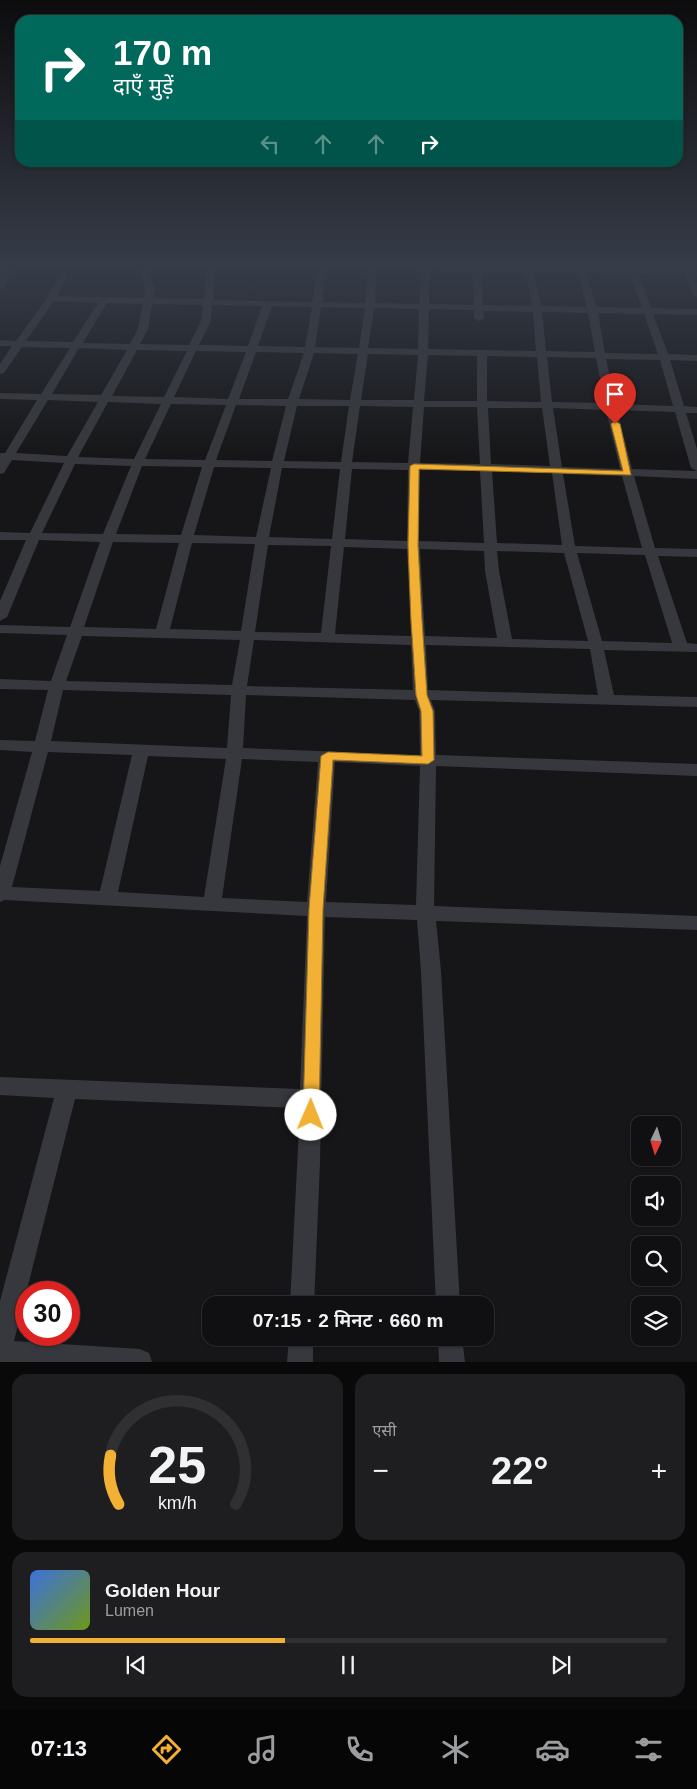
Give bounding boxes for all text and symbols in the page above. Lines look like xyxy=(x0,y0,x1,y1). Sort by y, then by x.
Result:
text: 170 m xyxy=(113,33,212,72)
icon: right xyxy=(30,35,95,100)
text: दाएँ मुड़ें xyxy=(113,74,174,99)
icon: left xyxy=(256,130,284,158)
icon: ahead xyxy=(309,130,337,158)
icon: ahead xyxy=(362,130,390,158)
icon: right xyxy=(415,130,443,158)
pin xyxy=(594,373,636,424)
icon: arrive xyxy=(601,380,629,408)
position arrow xyxy=(284,1088,336,1140)
north arrow xyxy=(631,1116,681,1166)
map controls xyxy=(631,1116,681,1346)
button: sound xyxy=(631,1176,681,1226)
button: search xyxy=(631,1236,681,1286)
speed limit sign: 30 xyxy=(15,1281,80,1346)
button: layers xyxy=(631,1296,681,1346)
text: 07:15 · 2 मिनट · 660 m xyxy=(253,1310,443,1331)
text: एसी xyxy=(373,1422,396,1439)
text: 25 xyxy=(148,1436,206,1494)
text: 22° xyxy=(491,1450,548,1492)
text: − xyxy=(373,1455,389,1486)
text: + xyxy=(651,1455,667,1486)
text: km/h xyxy=(158,1493,197,1513)
text: Golden Hour xyxy=(105,1580,220,1601)
text: Lumen xyxy=(105,1602,154,1619)
icon: previous xyxy=(122,1651,150,1679)
icon: pause xyxy=(334,1651,362,1679)
icon: next xyxy=(547,1651,575,1679)
icon: directions xyxy=(149,1732,184,1767)
icon: music xyxy=(245,1732,280,1767)
icon: phone xyxy=(342,1732,377,1767)
icon: climate xyxy=(438,1732,473,1767)
icon: car xyxy=(535,1732,570,1767)
icon: filters xyxy=(631,1732,666,1767)
text: 07:13 xyxy=(31,1736,87,1761)

